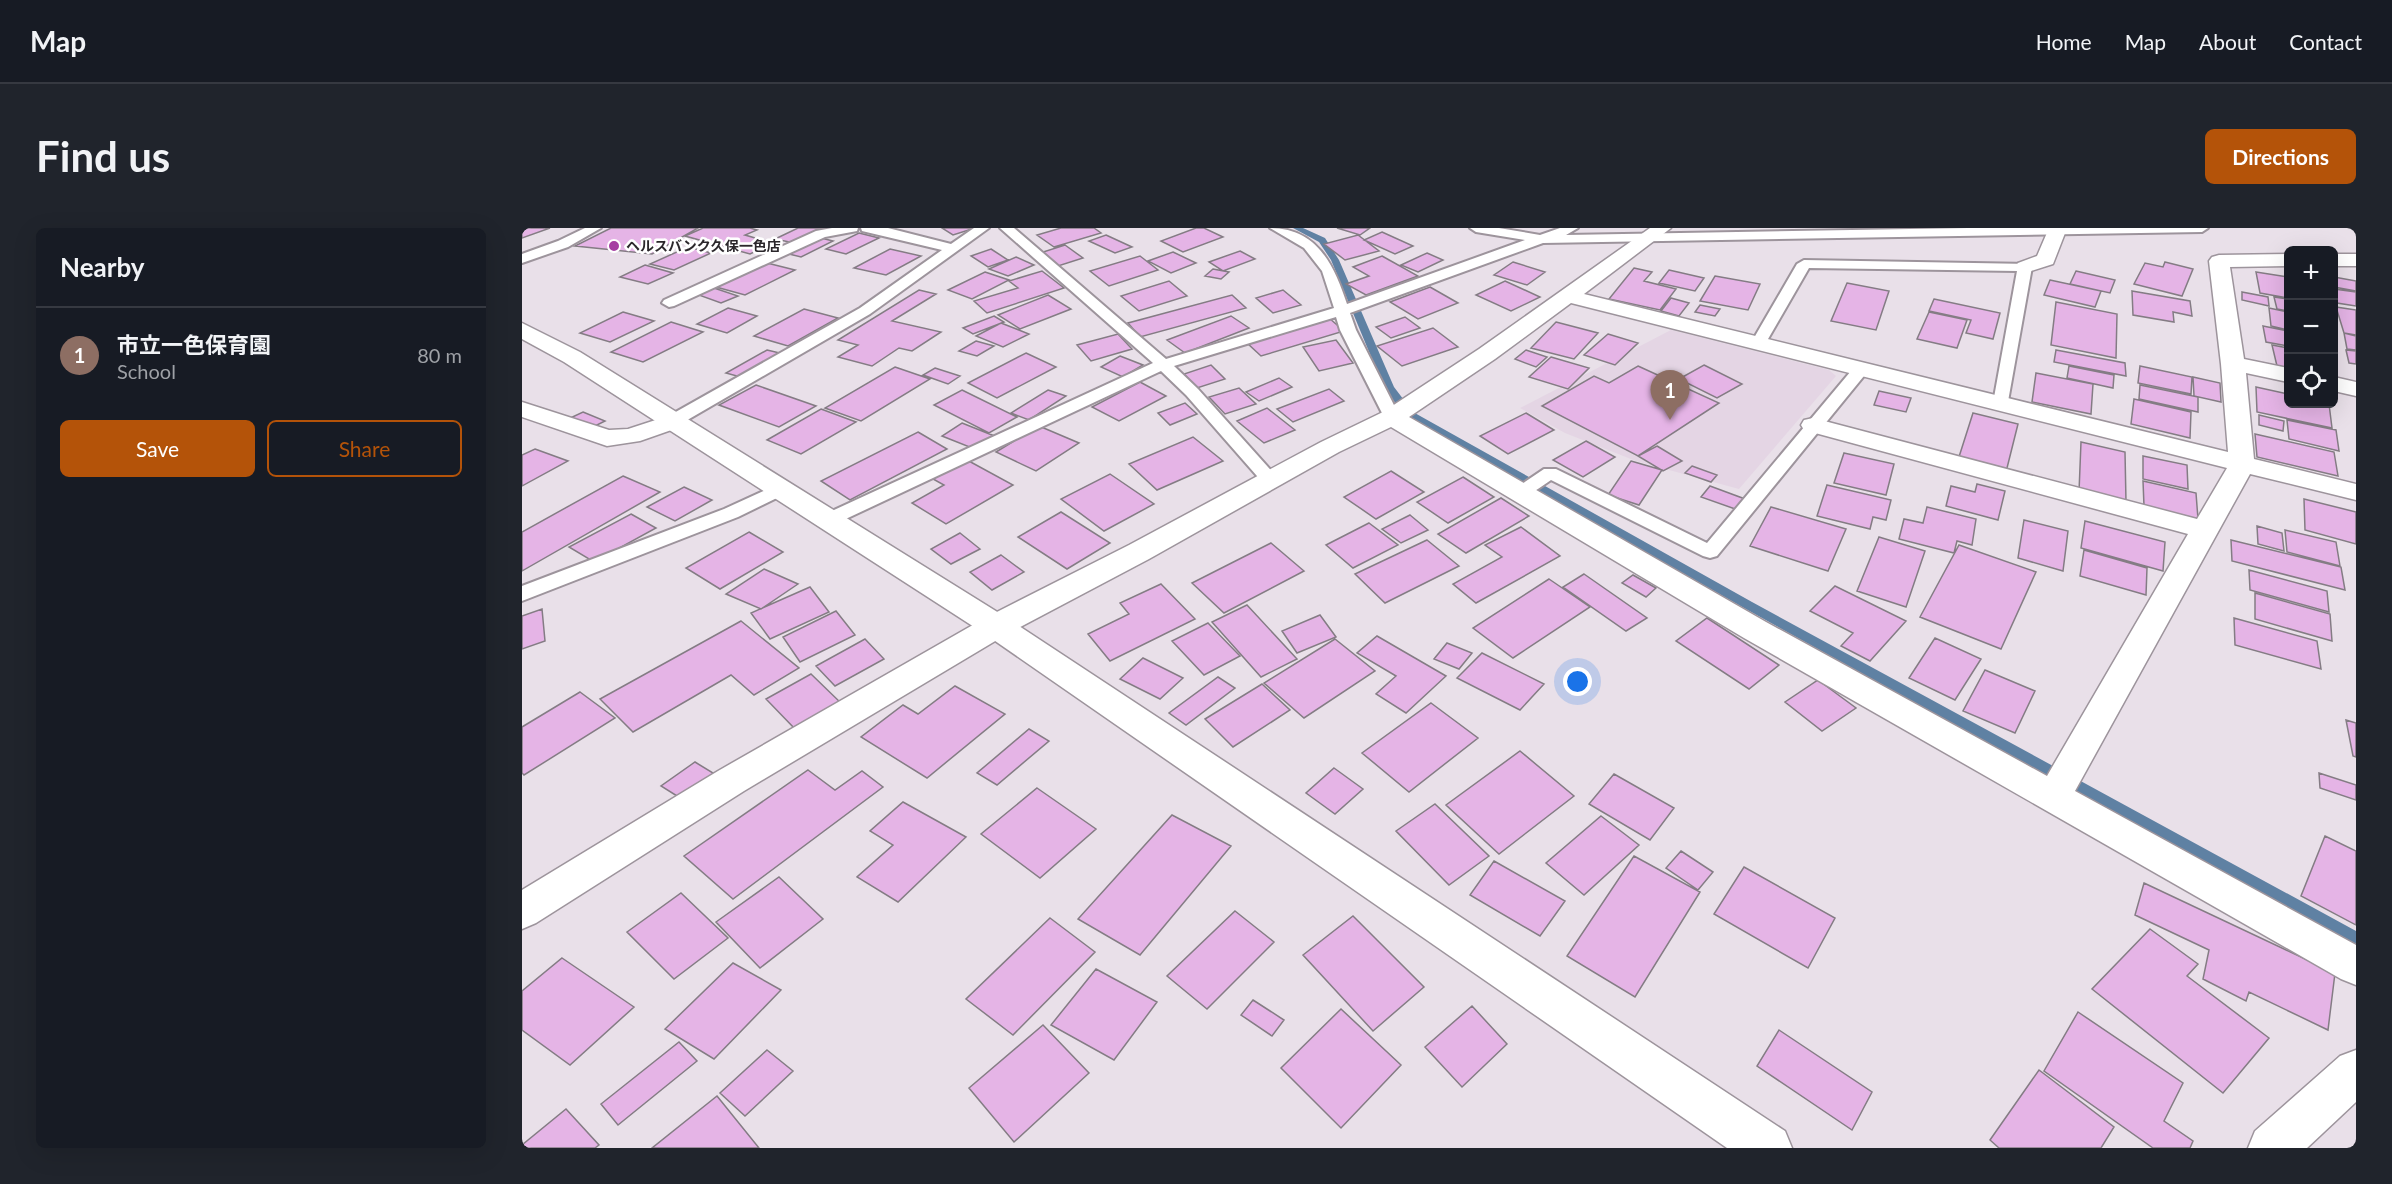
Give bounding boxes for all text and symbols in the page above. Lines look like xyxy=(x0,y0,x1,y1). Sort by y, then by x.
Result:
text: Map xyxy=(30,24,86,58)
text: Home xyxy=(2036,29,2092,54)
text: Map xyxy=(2125,29,2166,54)
text: About xyxy=(2199,29,2256,54)
text: Contact xyxy=(2289,29,2362,54)
button: Directions xyxy=(2205,129,2356,184)
text: Find us xyxy=(36,131,170,181)
place label: ヘルスバンク久保一色店 xyxy=(626,237,781,254)
marker: ヘルスバンク久保一色店 xyxy=(607,239,621,253)
map controls xyxy=(2284,246,2338,408)
button: + xyxy=(2284,246,2338,300)
text: Nearby xyxy=(60,251,145,283)
button: − xyxy=(2284,300,2338,354)
text: 市立一色保育園 xyxy=(117,331,271,358)
text: 1 xyxy=(74,343,85,367)
text: 80 m xyxy=(417,343,462,367)
button: locate xyxy=(2284,354,2338,408)
text: School xyxy=(117,359,176,383)
pin: 1 xyxy=(1650,370,1690,420)
button: Save xyxy=(60,420,255,477)
button: Share xyxy=(267,420,462,477)
your location xyxy=(1563,667,1592,696)

